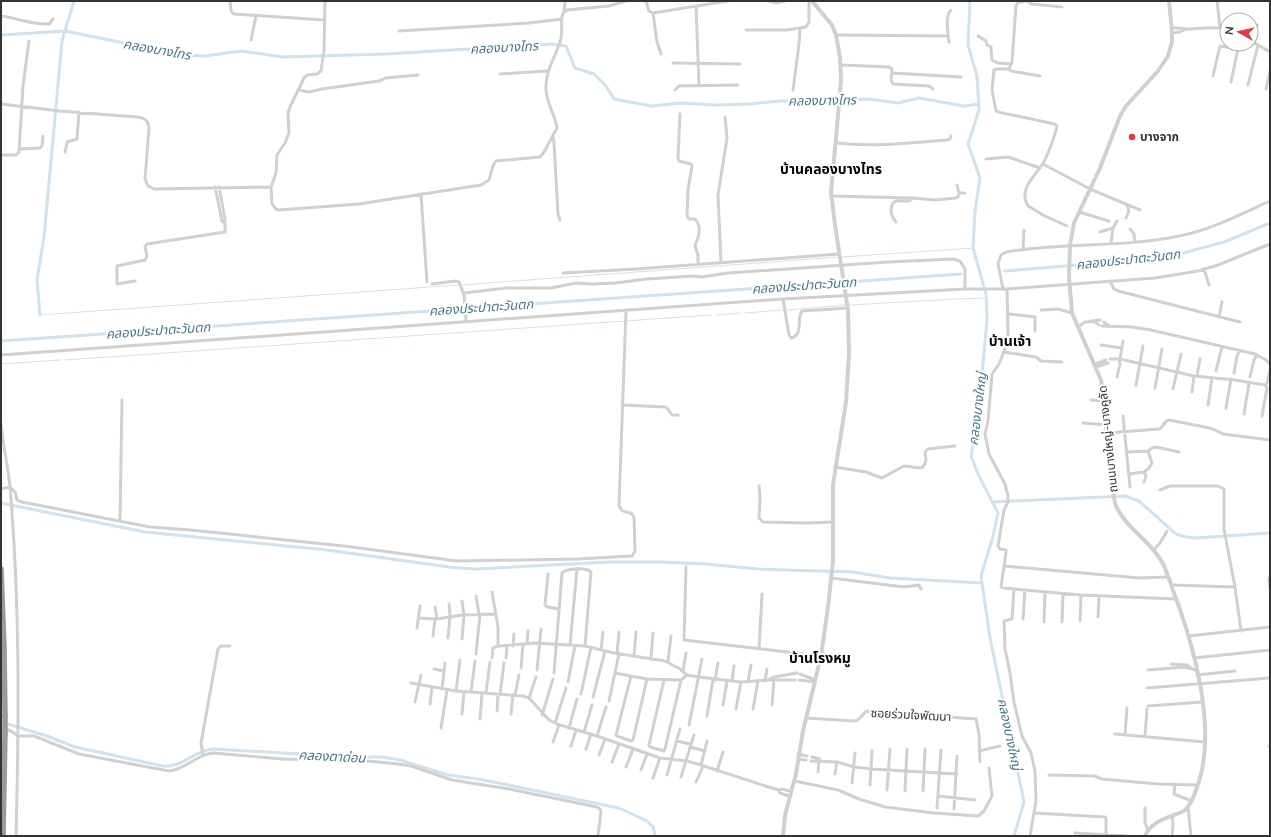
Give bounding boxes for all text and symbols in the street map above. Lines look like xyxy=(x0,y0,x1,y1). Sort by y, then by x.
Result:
north arrow xyxy=(1219,12,1259,52)
text: N xyxy=(1222,26,1237,36)
water label: คลองบางไทร xyxy=(122,35,194,63)
water label: คลองบางไทร xyxy=(470,37,540,57)
water label: คลองบางไทร xyxy=(788,91,858,109)
place label: บางจาก xyxy=(1140,129,1179,144)
marker: บางจาก xyxy=(1127,132,1137,142)
district label: บ้านคลองบางไทร xyxy=(780,160,882,178)
water label: คลองประปาตะวันตก xyxy=(1075,245,1182,272)
water label: คลองประปาตะวันตก xyxy=(751,273,858,297)
water label: คลองประปาตะวันตก xyxy=(428,295,535,319)
water label: คลองประปาตะวันตก xyxy=(105,318,212,342)
district label: บ้านเจ้า xyxy=(989,332,1031,350)
water label: คลองบางใหญ่ xyxy=(965,370,990,446)
street label: ถนนบางใหญ่-บางคูลัด xyxy=(1094,385,1121,493)
district label: บ้านโรงหมู xyxy=(789,649,851,668)
water label: คลองบางใหญ่ xyxy=(995,697,1026,773)
street label: ซอยร่วมใจพัฒนา xyxy=(870,705,952,724)
water label: คลองตาด่อน xyxy=(298,746,367,766)

